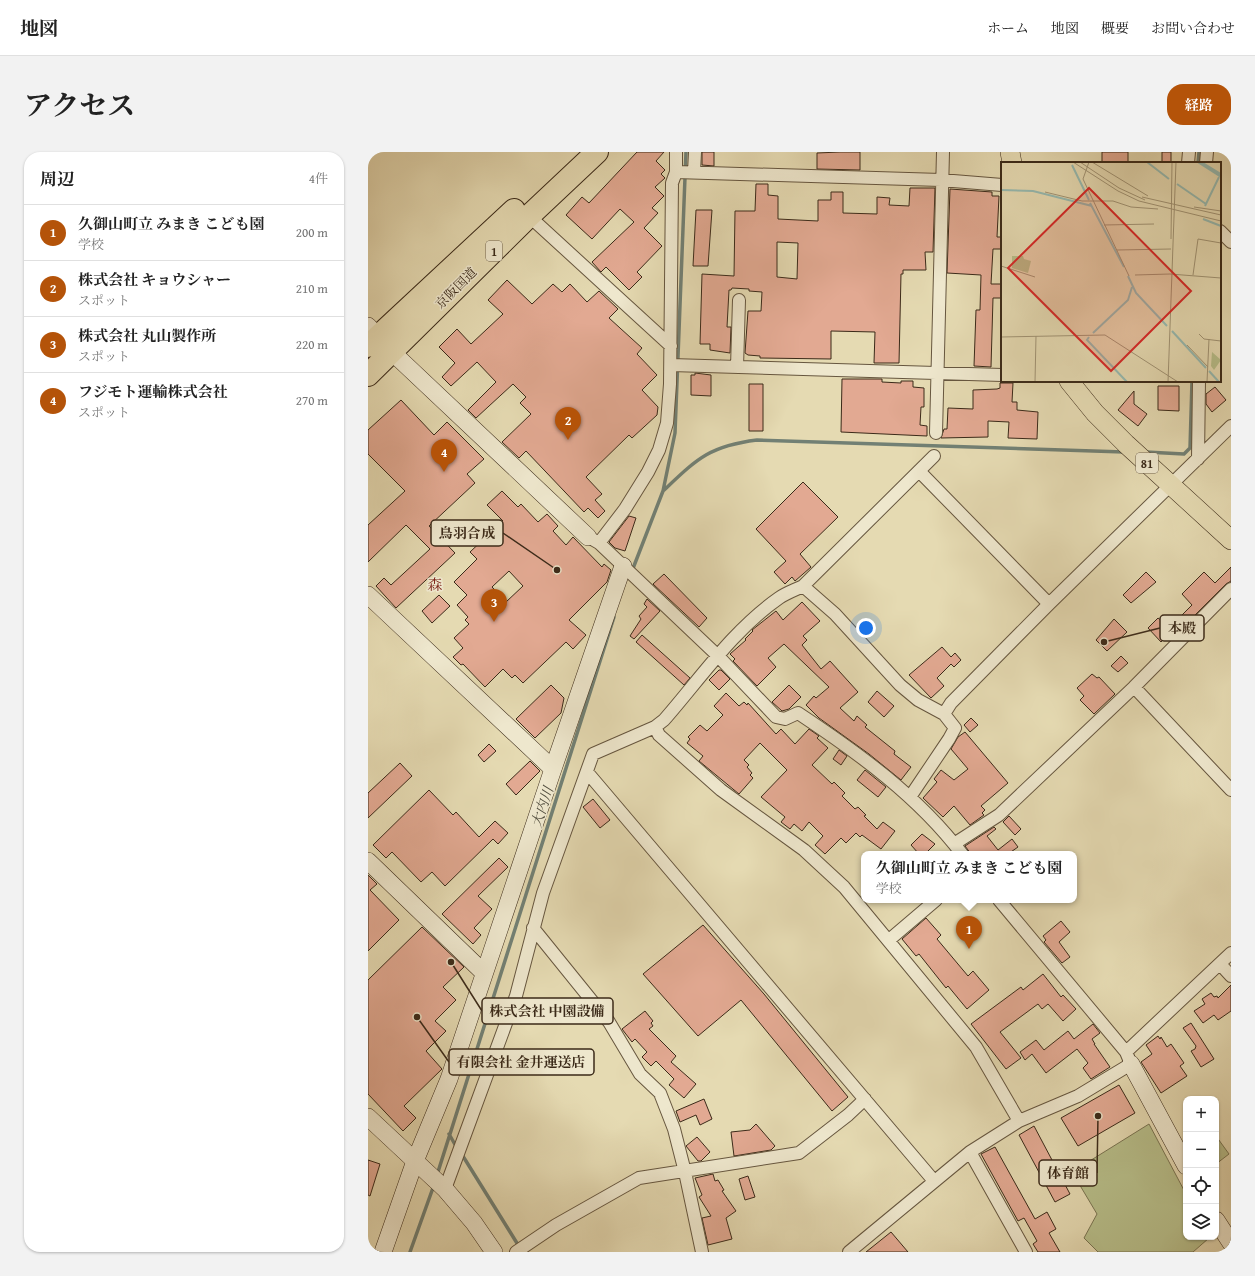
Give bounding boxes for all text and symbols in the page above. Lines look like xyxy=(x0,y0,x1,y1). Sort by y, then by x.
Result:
text: 地図 xyxy=(20,14,58,42)
text: ホーム xyxy=(987,18,1029,38)
text: 地図 xyxy=(1051,18,1079,38)
text: 概要 xyxy=(1101,18,1129,38)
text: お問い合わせ xyxy=(1151,18,1235,38)
text: アクセス xyxy=(24,84,135,125)
button: 経路 xyxy=(1167,84,1231,125)
inset map xyxy=(1001,162,1221,382)
text: 周辺 xyxy=(40,166,74,191)
text: 4件 xyxy=(309,169,328,188)
text: 久御山町立 みまき こども園 xyxy=(78,213,265,234)
text: 1 xyxy=(50,223,56,242)
text: 200 m xyxy=(296,223,328,242)
text: 学校 xyxy=(78,235,104,254)
road number: 1 xyxy=(486,241,502,261)
street label: 京阪国道 xyxy=(431,263,481,313)
text: 株式会社 キョウシャー xyxy=(78,269,231,290)
text: 2 xyxy=(50,279,56,298)
text: 210 m xyxy=(296,279,328,298)
text: スポット xyxy=(78,291,130,310)
text: 株式会社 丸山製作所 xyxy=(78,325,216,346)
text: 3 xyxy=(50,335,56,354)
text: 220 m xyxy=(296,335,328,354)
text: スポット xyxy=(78,347,130,366)
text: フジモト運輸株式会社 xyxy=(78,381,227,402)
text: 4 xyxy=(50,391,56,410)
text: 270 m xyxy=(296,391,328,410)
text: スポット xyxy=(78,403,130,422)
pin: 2 xyxy=(555,407,581,440)
pin: 4 xyxy=(431,439,457,472)
road number: 81 xyxy=(1136,453,1158,473)
callout: 鳥羽合成 xyxy=(431,520,503,546)
text: 鳥羽合成 xyxy=(439,523,495,543)
district label: 森 xyxy=(427,574,443,595)
pin: 3 xyxy=(481,589,507,622)
callout: 本殿 xyxy=(1160,615,1204,641)
your location xyxy=(856,618,876,638)
text: 本殿 xyxy=(1168,618,1196,638)
water label: 大内川 xyxy=(526,782,559,830)
popup xyxy=(861,851,1077,903)
text: 久御山町立 みまき こども園 xyxy=(876,857,1062,878)
text: 学校 xyxy=(876,879,902,898)
pin: 1 xyxy=(956,916,982,949)
callout: 株式会社 中園設備 xyxy=(482,998,613,1024)
text: 株式会社 中園設備 xyxy=(489,1001,605,1021)
callout: 有限会社 金井運送店 xyxy=(449,1049,594,1075)
text: 有限会社 金井運送店 xyxy=(456,1052,586,1072)
map controls xyxy=(1183,1096,1219,1240)
button: + xyxy=(1183,1096,1219,1132)
button: − xyxy=(1183,1132,1219,1168)
callout: 体育館 xyxy=(1039,1160,1097,1186)
text: 体育館 xyxy=(1047,1163,1089,1183)
button: locate xyxy=(1183,1168,1219,1204)
button: layers xyxy=(1183,1204,1219,1240)

